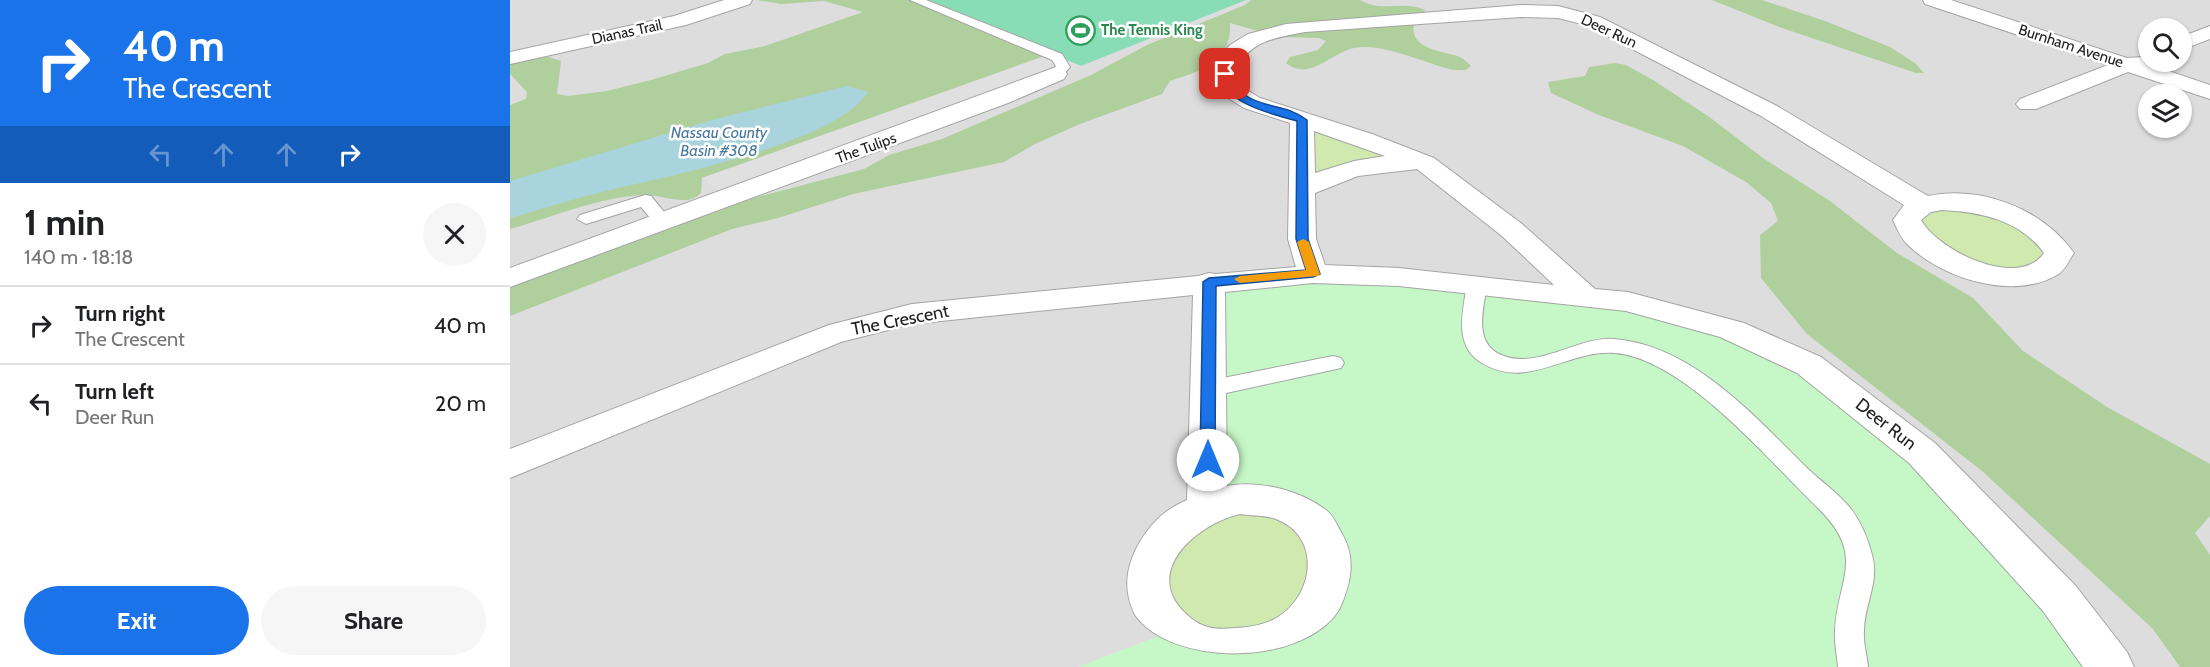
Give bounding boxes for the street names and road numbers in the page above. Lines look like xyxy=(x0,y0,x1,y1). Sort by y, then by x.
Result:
street label: Deer Run xyxy=(1578,10,1640,52)
street label: Dianas Trail xyxy=(590,16,664,48)
street label: Burnham Avenue xyxy=(2016,21,2126,72)
street label: The Tulips xyxy=(833,129,899,167)
street label: The Crescent xyxy=(849,300,951,340)
street label: Deer Run xyxy=(1851,393,1921,455)

